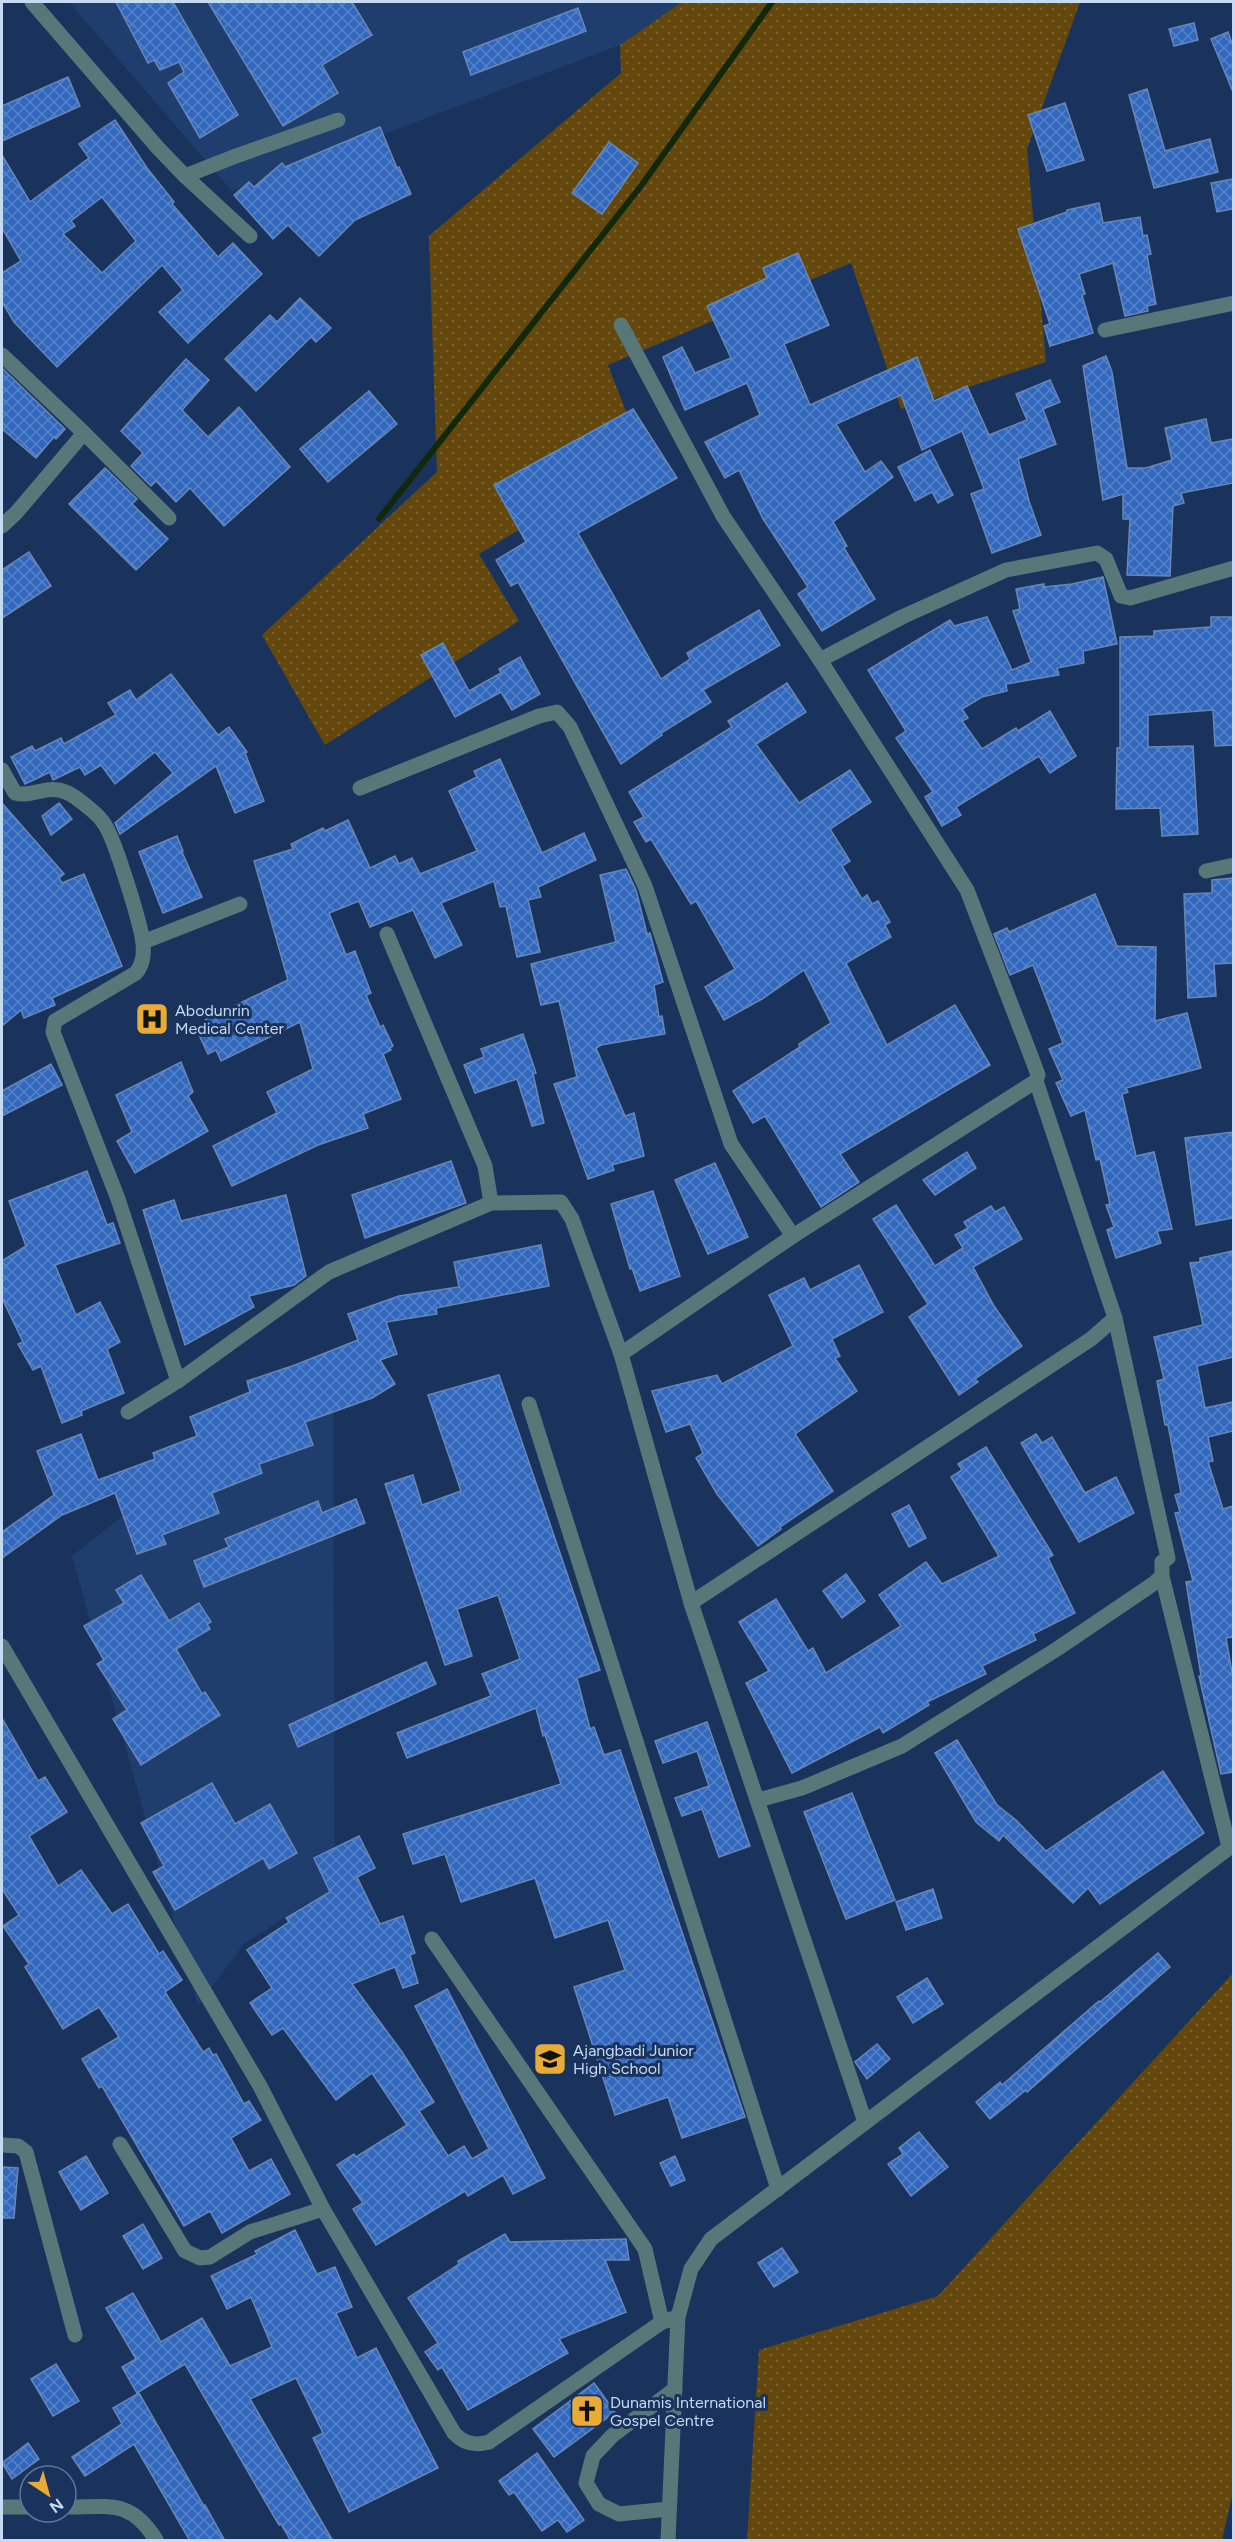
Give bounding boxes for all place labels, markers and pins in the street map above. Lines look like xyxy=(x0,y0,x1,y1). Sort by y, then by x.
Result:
hospital icon: Abodunrin Medical Center xyxy=(134,1001,170,1037)
place label: Abodunrin Medical Center xyxy=(175,1001,285,1038)
school or university icon: Ajangbadi Junior High School xyxy=(532,2041,568,2077)
place label: Ajangbadi Junior High School xyxy=(573,2041,694,2078)
church icon: Dunamis International Gospel Centre xyxy=(569,2393,605,2429)
place label: Dunamis International Gospel Centre xyxy=(610,2393,766,2430)

